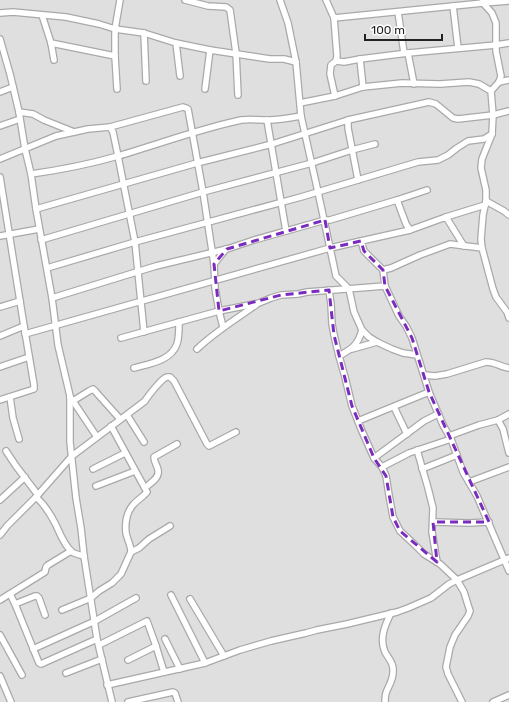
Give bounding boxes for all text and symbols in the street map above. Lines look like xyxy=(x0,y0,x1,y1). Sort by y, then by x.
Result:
scale bar xyxy=(365,16,442,42)
text: 100 m xyxy=(371,23,405,37)

